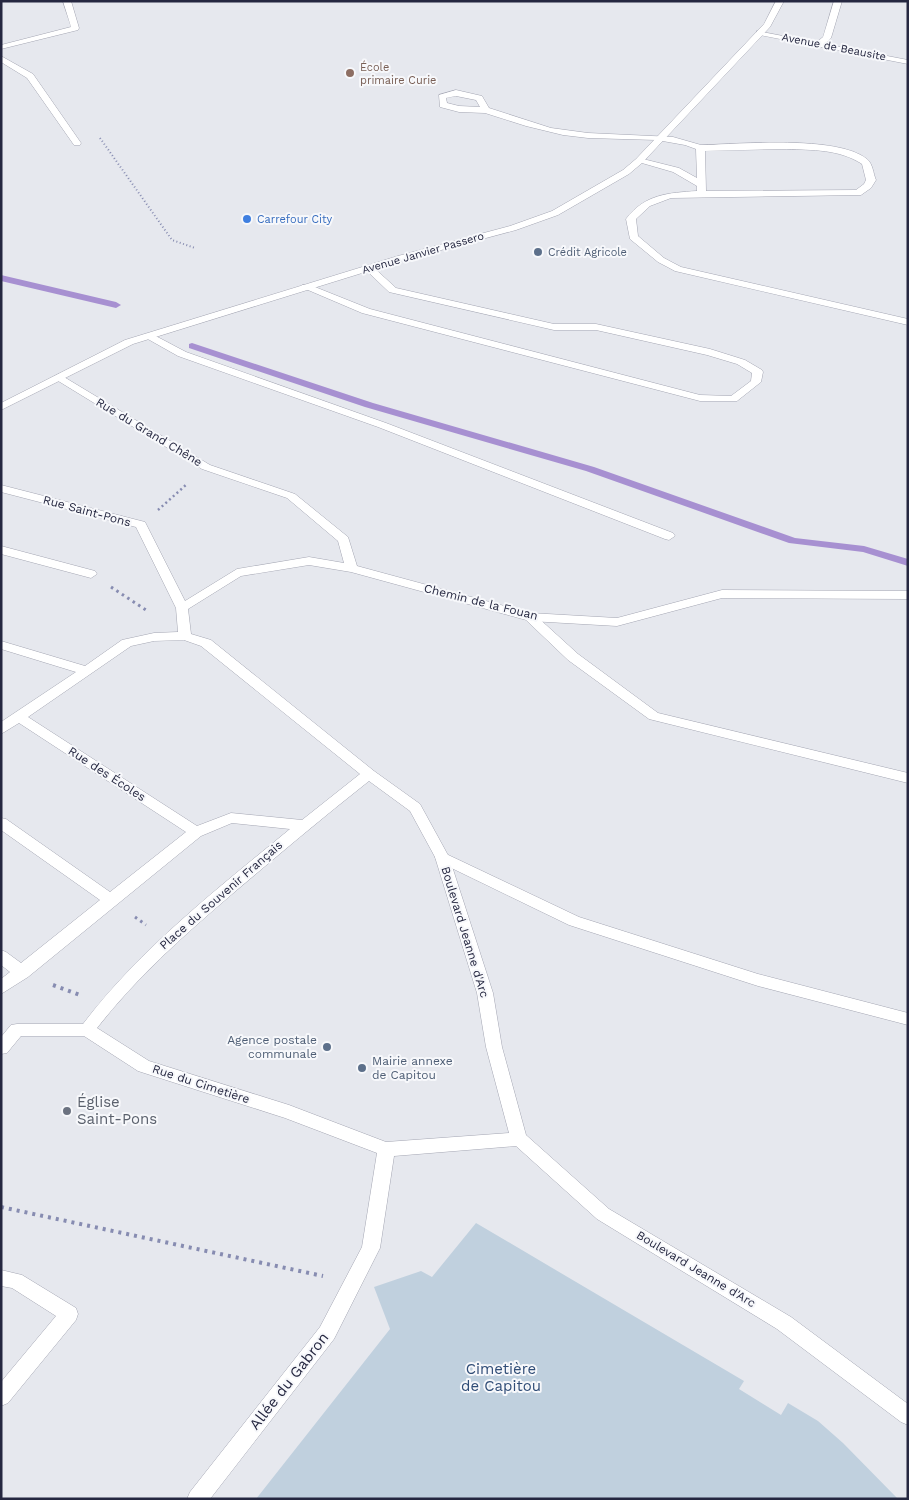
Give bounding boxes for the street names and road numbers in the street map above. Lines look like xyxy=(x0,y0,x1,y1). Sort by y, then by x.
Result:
street label: Avenue de Beausite xyxy=(781,31,887,63)
street label: Avenue Janvier Passero xyxy=(361,229,485,277)
street label: Rue du Grand Chêne xyxy=(93,395,205,469)
street label: Rue Saint-Pons xyxy=(42,493,132,529)
street label: Chemin de la Fouan xyxy=(423,581,539,623)
street label: Rue des Écoles xyxy=(66,744,148,804)
street label: Place du Souvenir Français xyxy=(157,838,285,952)
street label: Boulevard Jeanne d'Arc xyxy=(438,865,492,1000)
street label: Rue du Cimetière xyxy=(150,1062,252,1106)
street label: Boulevard Jeanne d'Arc xyxy=(634,1228,758,1310)
street label: Allée du Gabron xyxy=(246,1329,332,1433)

